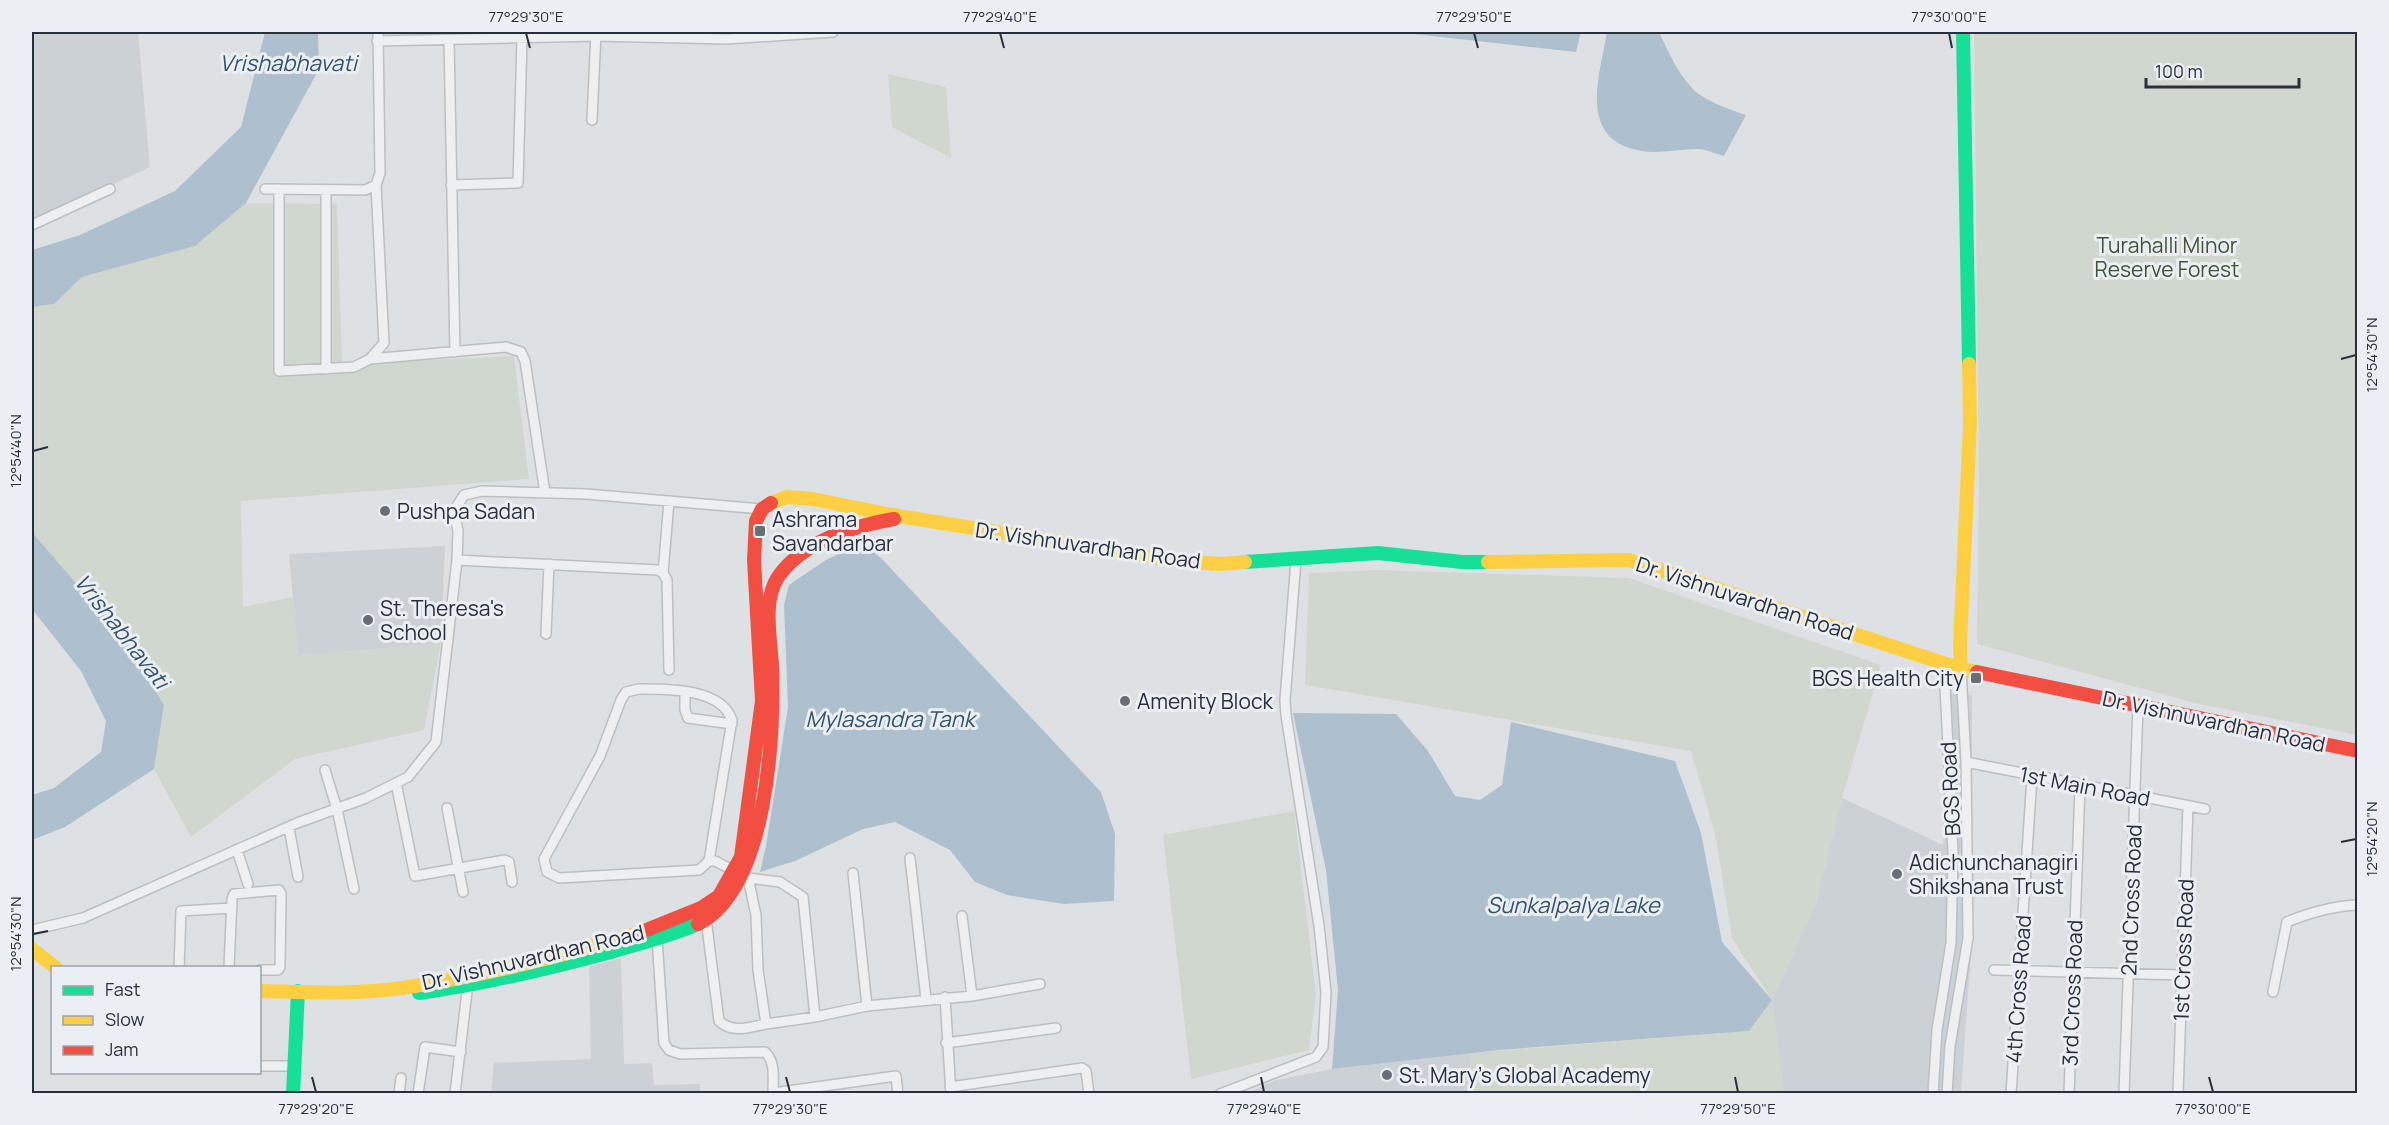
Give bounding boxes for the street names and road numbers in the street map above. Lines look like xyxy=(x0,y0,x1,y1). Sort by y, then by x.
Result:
street label: Dr. Vishnuvardhan Road xyxy=(974,515,1202,575)
street label: Dr. Vishnuvardhan Road xyxy=(1633,550,1857,646)
street label: Dr. Vishnuvardhan Road xyxy=(2100,684,2328,758)
street label: BGS Road xyxy=(1934,741,1966,837)
street label: 1st Main Road xyxy=(2017,760,2153,812)
street label: 2nd Cross Road xyxy=(2114,824,2148,976)
street label: 1st Cross Road xyxy=(2167,878,2199,1022)
street label: 4th Cross Road xyxy=(1999,914,2037,1064)
street label: Dr. Vishnuvardhan Road xyxy=(419,918,647,996)
street label: 3rd Cross Road xyxy=(2055,919,2089,1067)

